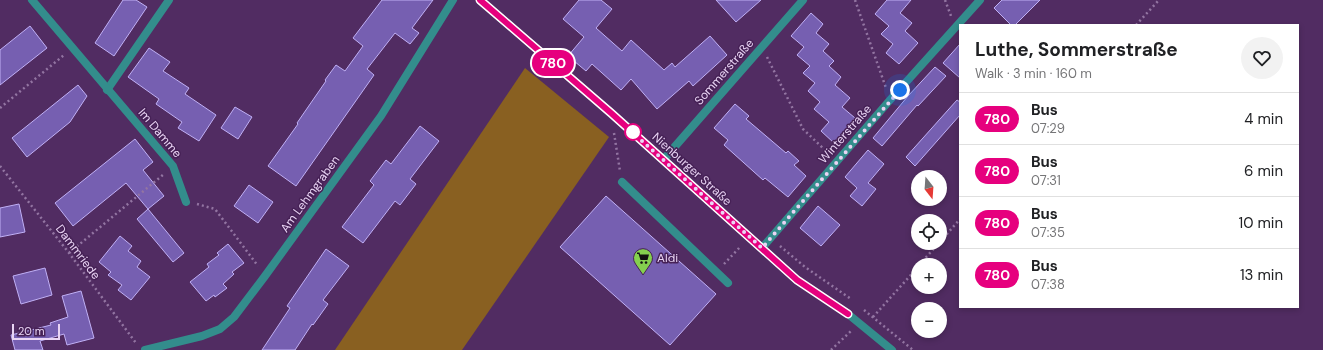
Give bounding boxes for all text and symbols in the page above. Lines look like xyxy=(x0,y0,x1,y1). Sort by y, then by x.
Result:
street label: Sommerstraße xyxy=(691,35,757,108)
text: Luthe, Sommerstraße xyxy=(975,37,1178,62)
button: heart xyxy=(1241,37,1283,79)
line badge: 780 xyxy=(530,50,576,76)
text: 780 xyxy=(540,54,566,72)
text: Walk · 3 min · 160 m xyxy=(975,65,1092,82)
your location xyxy=(890,80,910,100)
text: Bus xyxy=(1031,100,1058,120)
street label: Winterstraße xyxy=(815,101,875,167)
street label: Im Damme xyxy=(135,105,185,161)
text: 4 min xyxy=(1244,109,1283,129)
text: 780 xyxy=(984,110,1010,128)
text: 07:29 xyxy=(1031,120,1065,137)
unlabelled marker xyxy=(624,123,642,141)
street label: Nienburger Straße xyxy=(649,129,735,209)
street label: Am Lehmgraben xyxy=(277,152,343,236)
text: Bus xyxy=(1031,152,1058,172)
text: 6 min xyxy=(1244,161,1283,181)
text: 780 xyxy=(984,162,1010,180)
north arrow xyxy=(911,170,947,206)
map controls xyxy=(911,170,947,338)
text: 07:31 xyxy=(1031,172,1061,189)
text: Bus xyxy=(1031,204,1058,224)
text: 10 min xyxy=(1238,213,1283,233)
button: locate xyxy=(911,214,947,250)
text: 780 xyxy=(984,214,1010,232)
street label: Dammriede xyxy=(52,221,104,283)
text: 07:35 xyxy=(1031,224,1065,241)
supermarket icon: Aldi xyxy=(632,247,654,275)
place label: Aldi xyxy=(657,250,678,266)
text: Bus xyxy=(1031,256,1058,276)
button: + xyxy=(911,258,947,294)
text: 13 min xyxy=(1240,265,1283,285)
text: 780 xyxy=(984,266,1010,284)
text: 07:38 xyxy=(1031,276,1065,293)
button: − xyxy=(911,302,947,338)
scale bar xyxy=(12,322,60,341)
text: 20 m xyxy=(18,324,44,338)

